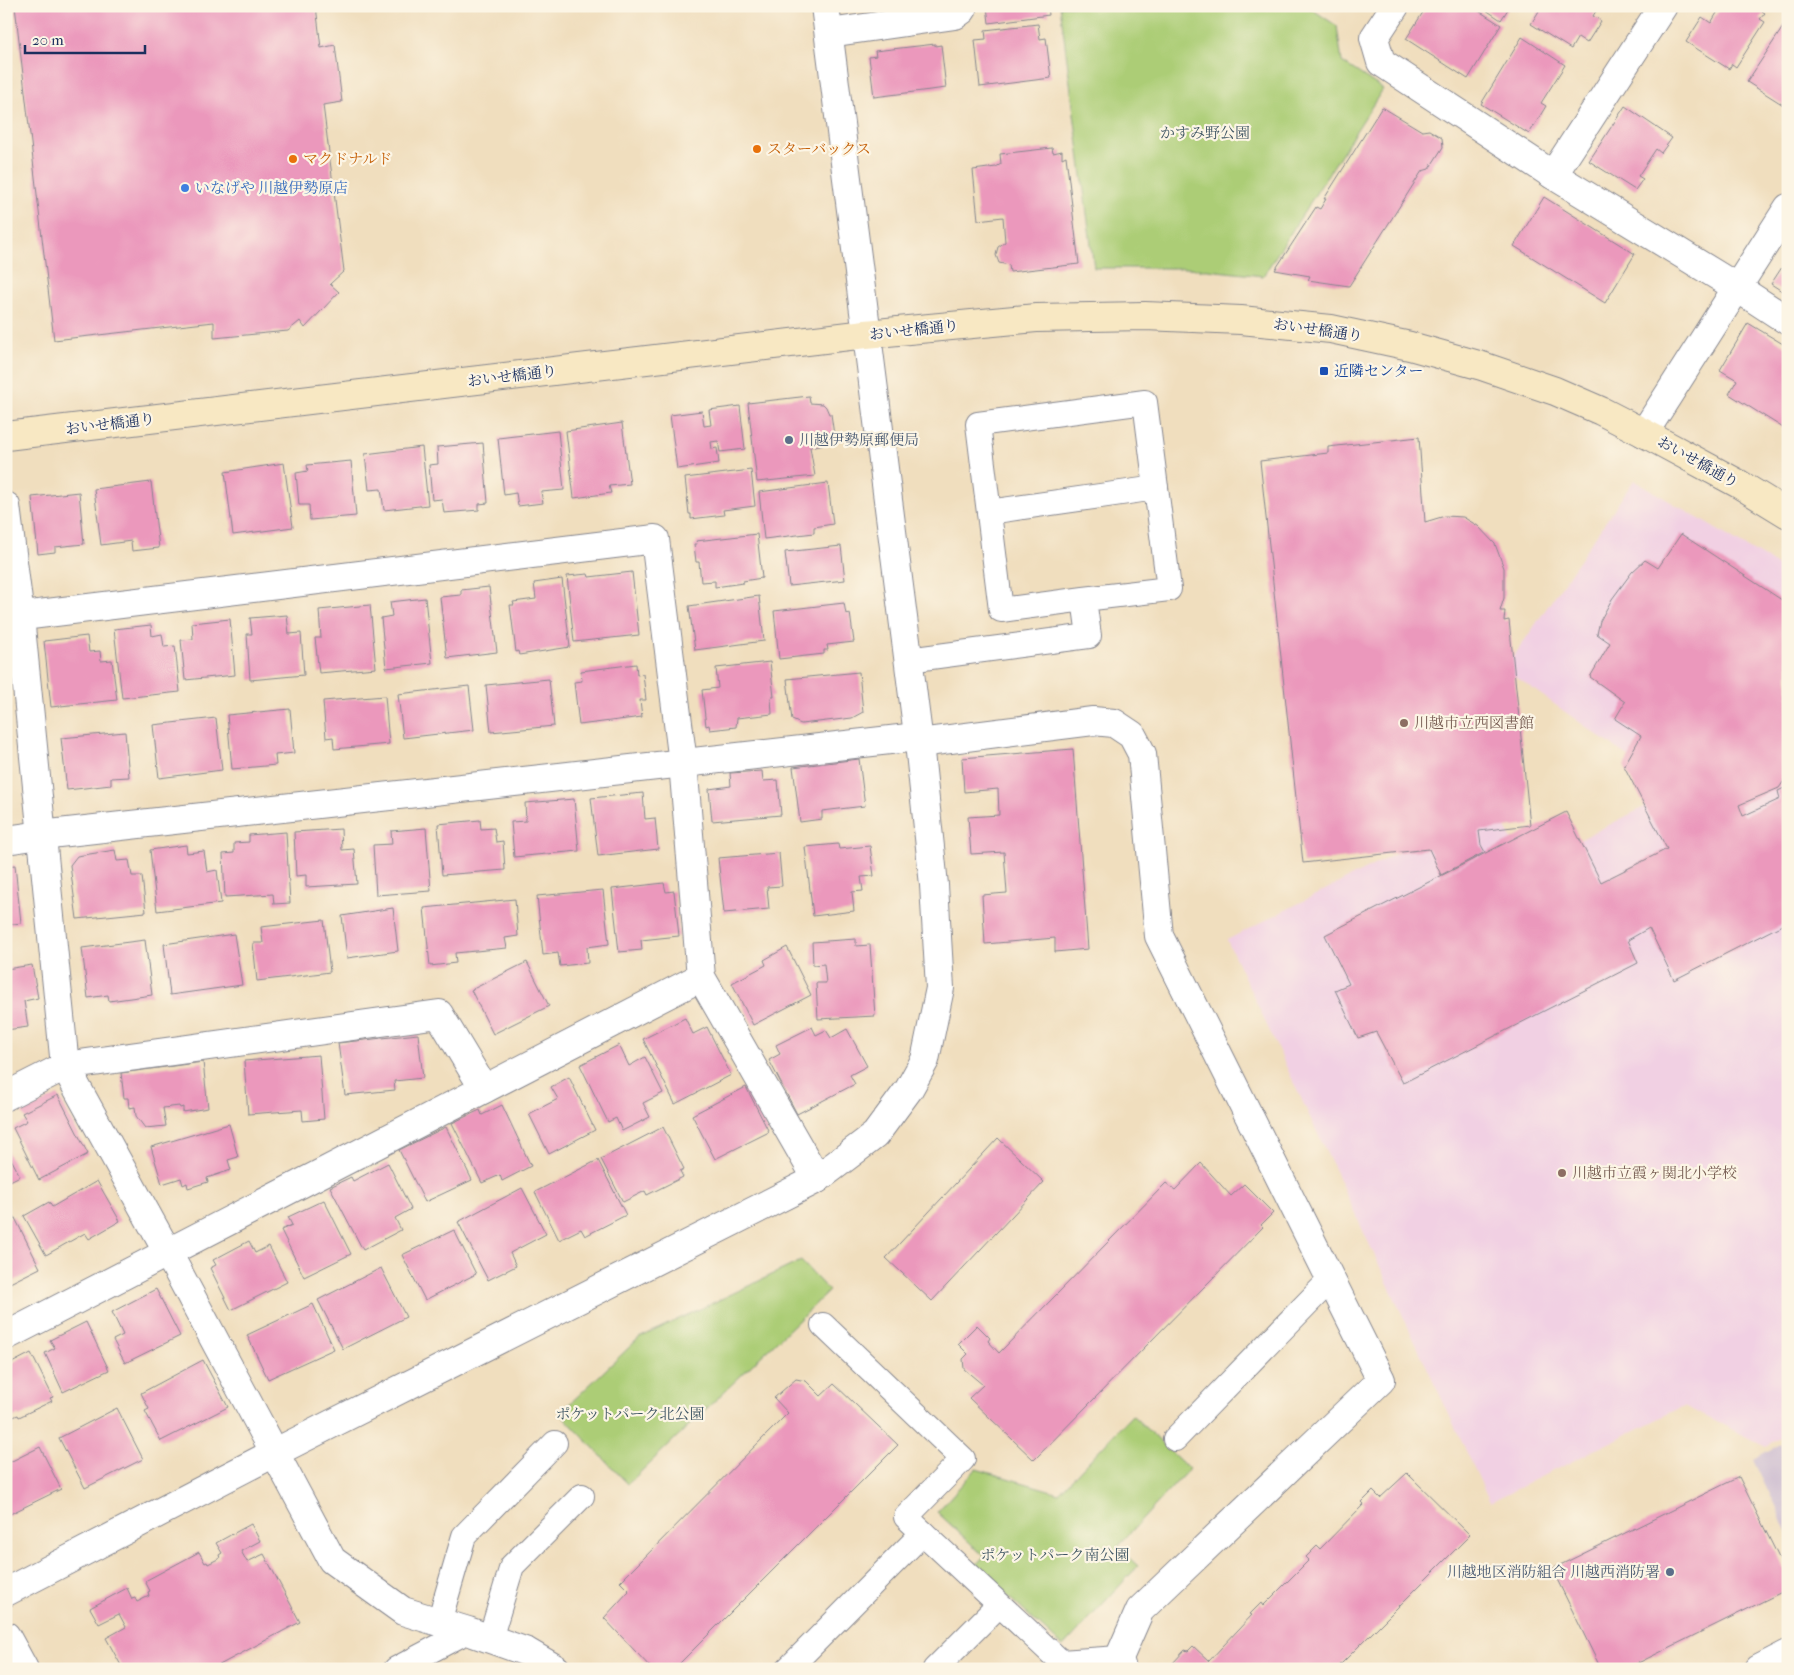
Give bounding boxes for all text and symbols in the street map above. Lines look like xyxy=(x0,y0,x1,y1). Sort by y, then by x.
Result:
scale bar xyxy=(25,22,145,54)
text: 20 m xyxy=(32,31,64,49)
park label: かすみ野公園 xyxy=(1160,124,1250,142)
place label: スターバックス xyxy=(767,140,871,158)
marker: スターバックス xyxy=(751,143,763,155)
place label: マクドナルド xyxy=(303,150,392,168)
marker: マクドナルド xyxy=(287,153,299,165)
place label: いなげや 川越伊勢原店 xyxy=(195,179,348,197)
marker: いなげや 川越伊勢原店 xyxy=(179,182,191,194)
street label: おいせ橋通り xyxy=(1272,315,1364,345)
street label: おいせ橋通り xyxy=(868,316,960,344)
street label: おいせ橋通り xyxy=(466,362,558,390)
place label: 近隣センター xyxy=(1334,362,1423,380)
marker: 近隣センター xyxy=(1318,365,1330,377)
street label: おいせ橋通り xyxy=(64,410,156,438)
place label: 川越伊勢原郵便局 xyxy=(799,431,919,449)
street label: おいせ橋通り xyxy=(1654,432,1742,492)
marker: 川越伊勢原郵便局 xyxy=(783,434,795,446)
place label: 川越市立西図書館 xyxy=(1414,714,1534,732)
marker: 川越市立西図書館 xyxy=(1398,717,1410,729)
place label: 川越市立霞ヶ関北小学校 xyxy=(1572,1164,1737,1182)
marker: 川越市立霞ヶ関北小学校 xyxy=(1556,1167,1568,1179)
park label: ポケットパーク北公園 xyxy=(556,1405,704,1423)
park label: ポケットパーク南公園 xyxy=(981,1546,1129,1564)
place label: 川越地区消防組合 川越西消防署 xyxy=(1447,1563,1660,1581)
marker: 川越地区消防組合 川越西消防署 xyxy=(1664,1566,1676,1578)

